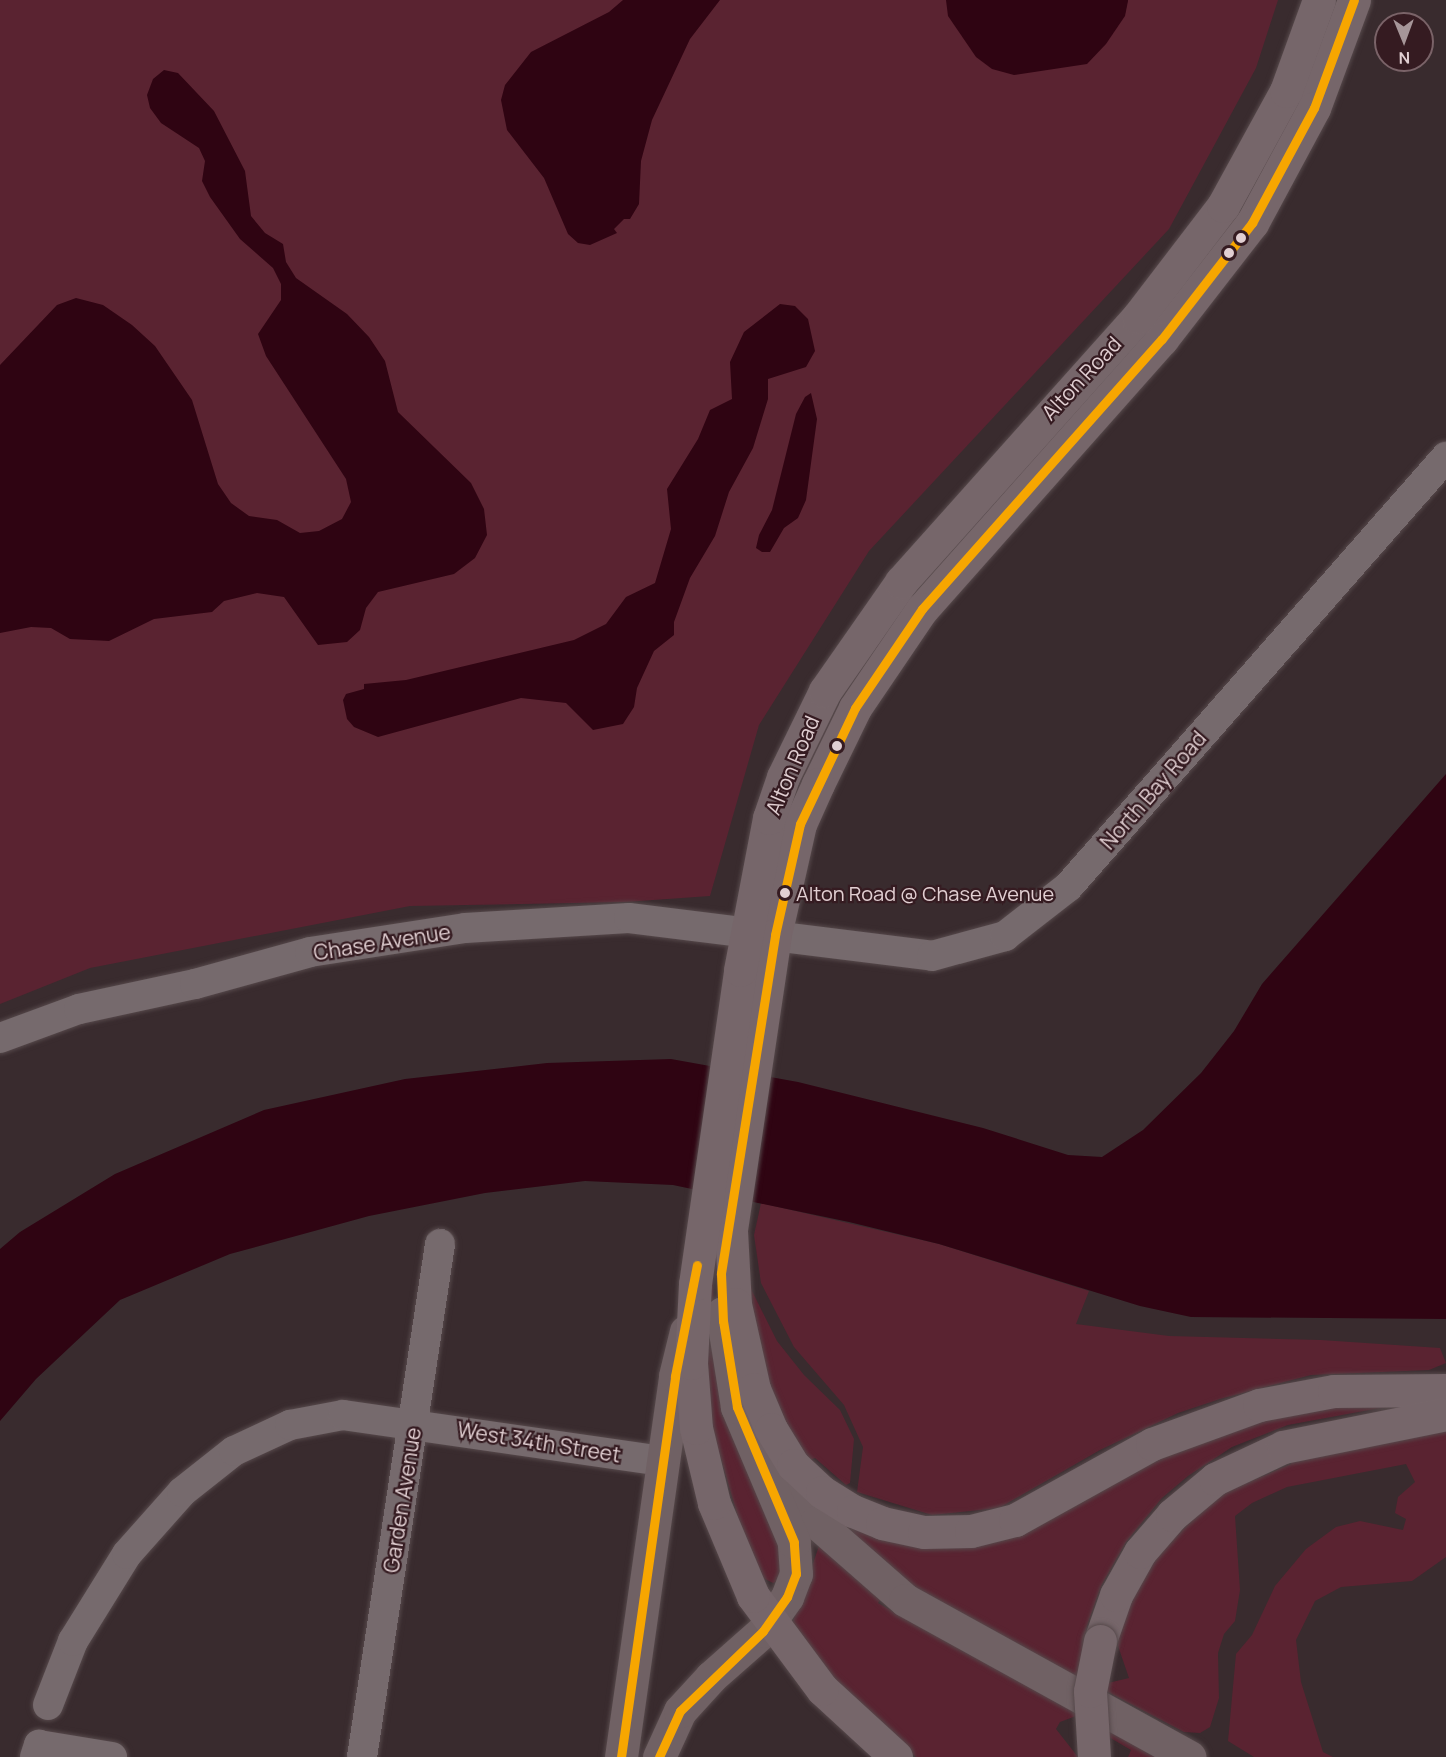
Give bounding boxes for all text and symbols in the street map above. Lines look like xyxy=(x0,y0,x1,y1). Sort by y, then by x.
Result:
north arrow xyxy=(1374,12,1434,72)
text: N xyxy=(1398,47,1410,69)
unlabelled marker xyxy=(1235,232,1247,244)
unlabelled marker xyxy=(1223,247,1235,259)
street label: Alton Road xyxy=(1036,331,1126,425)
street label: Alton Road xyxy=(760,712,824,818)
street label: North Bay Road xyxy=(1095,726,1211,854)
unlabelled marker xyxy=(831,740,843,752)
place label: Alton Road @ Chase Avenue xyxy=(796,881,1054,905)
marker: Alton Road @ Chase Avenue xyxy=(779,887,791,899)
street label: Chase Avenue xyxy=(312,919,452,965)
street label: West 34th Street xyxy=(456,1417,622,1467)
street label: Garden Avenue xyxy=(378,1426,426,1574)

